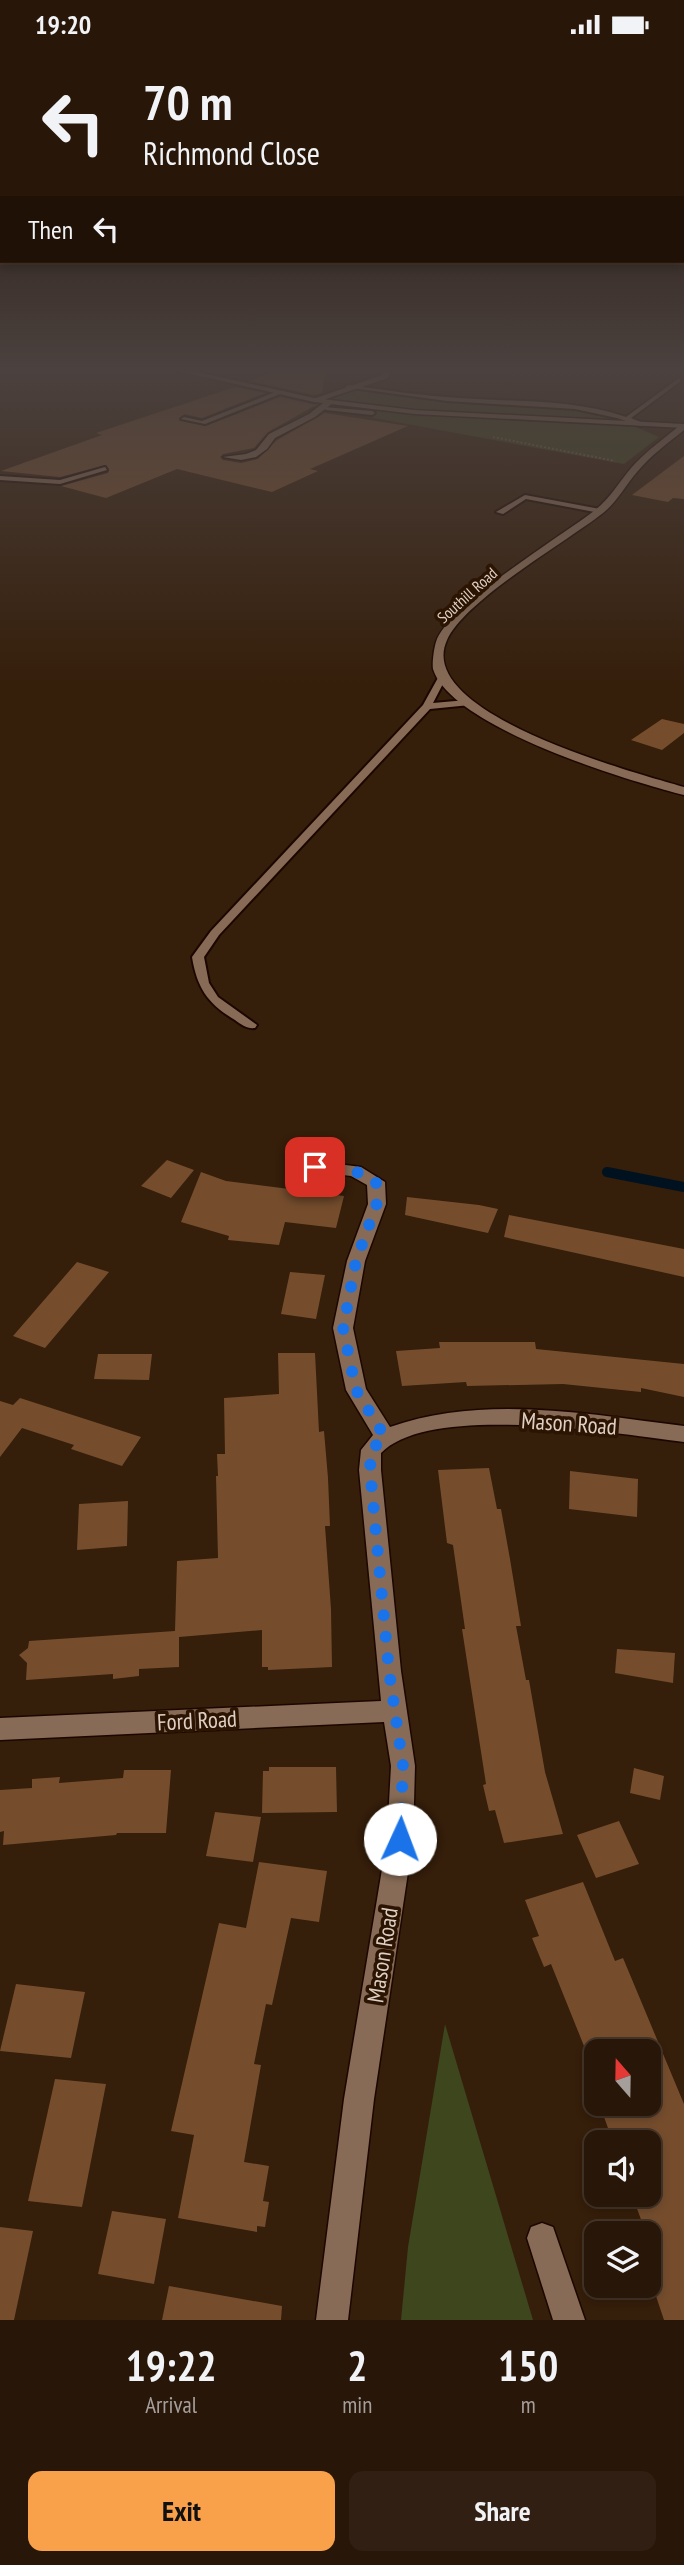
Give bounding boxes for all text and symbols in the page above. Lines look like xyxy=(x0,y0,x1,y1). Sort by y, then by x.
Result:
text: 19:20 xyxy=(35,8,91,41)
text: 70 m xyxy=(143,70,232,134)
icon: left xyxy=(28,77,119,168)
text: Richmond Close xyxy=(143,132,320,174)
icon: left xyxy=(87,210,125,248)
text: Then xyxy=(28,213,73,246)
street label: Southill Road xyxy=(433,563,501,627)
pin xyxy=(285,1137,345,1197)
icon: arrive xyxy=(296,1148,334,1186)
street label: Mason Road xyxy=(520,1405,618,1441)
street label: Ford Road xyxy=(156,1703,238,1737)
position arrow xyxy=(363,1802,437,1876)
street label: Mason Road xyxy=(360,1905,404,2005)
north arrow xyxy=(584,2039,662,2116)
map controls xyxy=(584,2039,661,2298)
button: sound xyxy=(584,2130,661,2207)
button: layers xyxy=(584,2221,661,2298)
text: 19:22 xyxy=(126,2338,217,2393)
text: 2 xyxy=(347,2338,367,2393)
text: 150 xyxy=(498,2338,558,2393)
text: Arrival xyxy=(145,2390,197,2419)
text: min xyxy=(342,2390,372,2419)
text: m xyxy=(521,2390,536,2419)
button: Exit xyxy=(28,2471,335,2551)
button: Share xyxy=(349,2471,656,2551)

